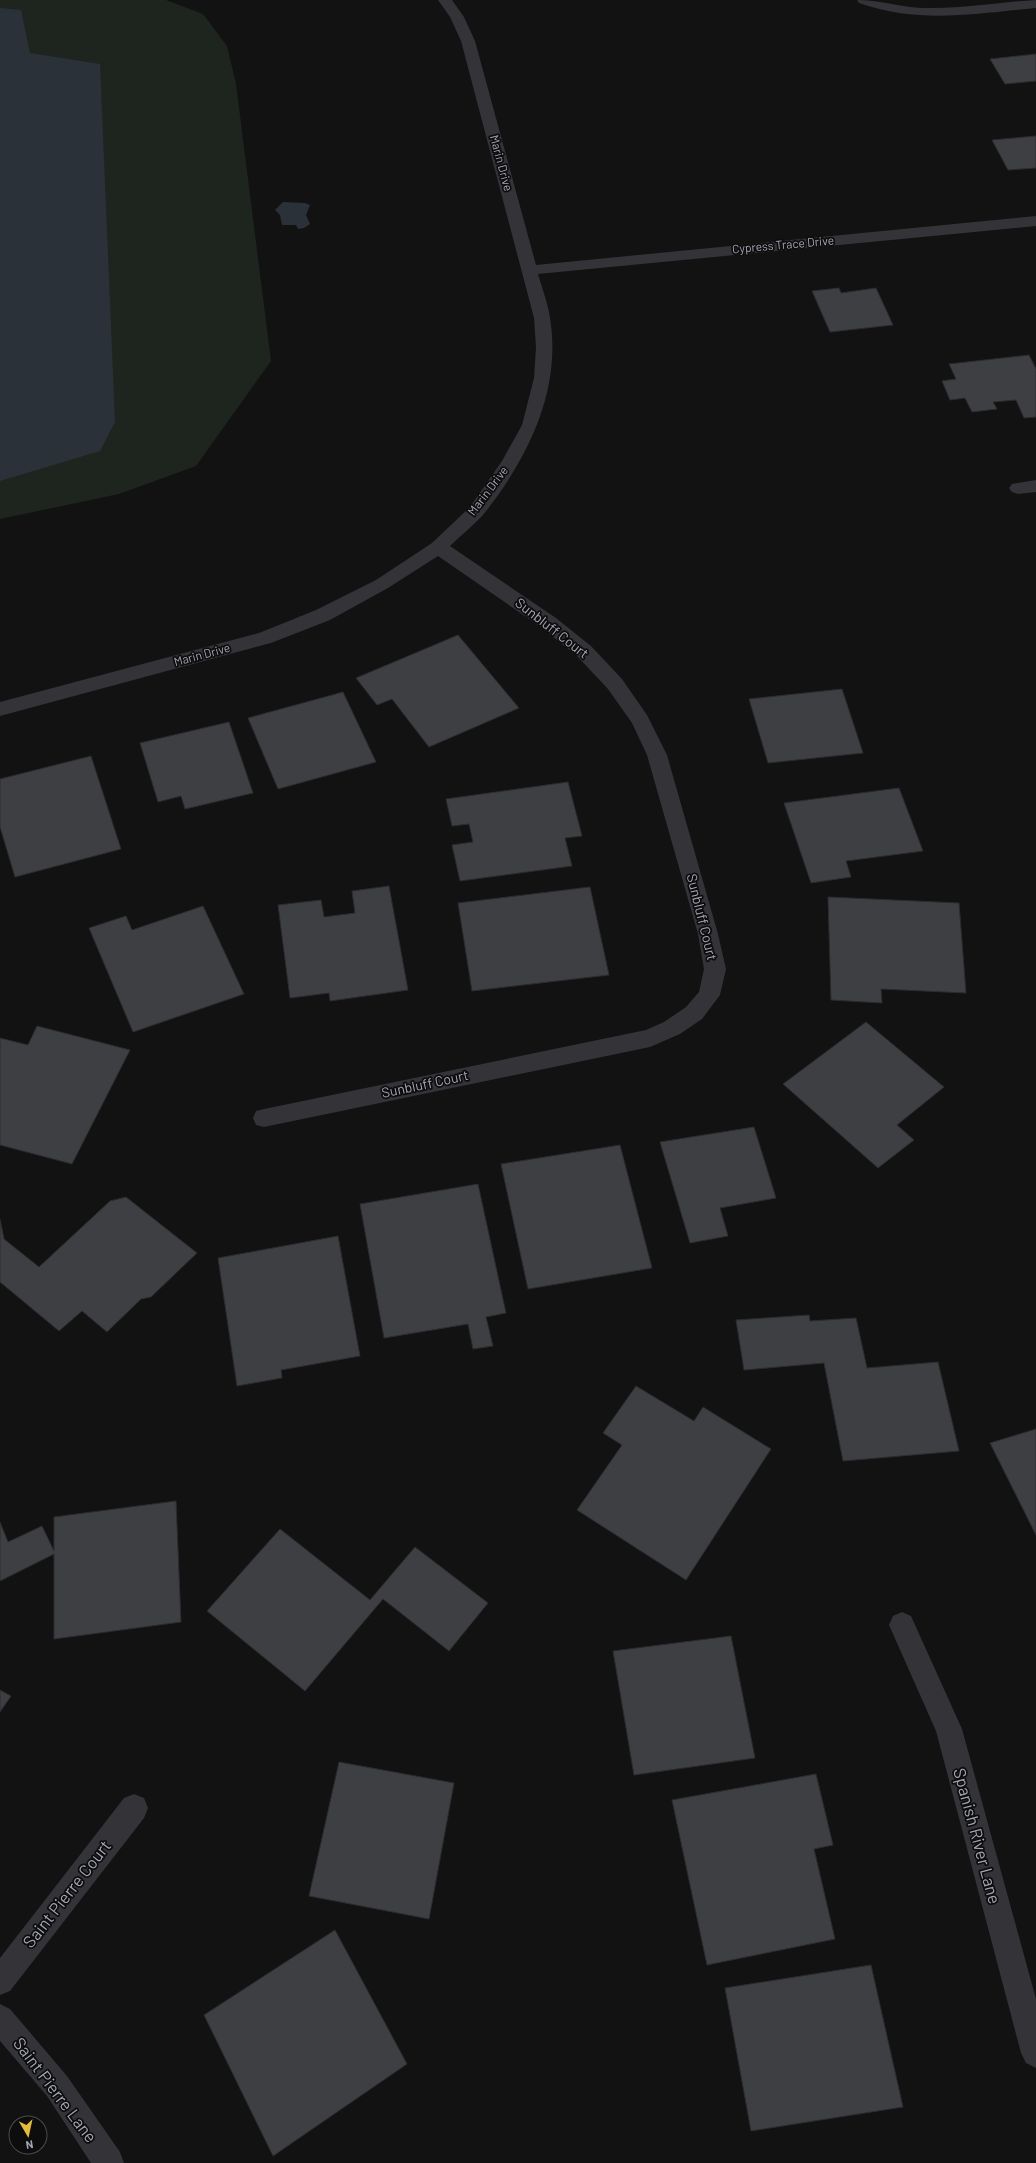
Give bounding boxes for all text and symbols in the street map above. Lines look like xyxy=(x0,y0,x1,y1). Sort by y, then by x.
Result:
street label: Marin Drive xyxy=(488,133,516,192)
street label: Cypress Trace Drive xyxy=(731,233,834,255)
street label: Marin Drive xyxy=(464,463,510,518)
street label: Sunbluff Court xyxy=(512,594,592,662)
street label: Marin Drive xyxy=(172,640,231,668)
street label: Sunbluff Court xyxy=(684,872,721,962)
street label: Sunbluff Court xyxy=(380,1066,470,1101)
street label: Spanish River Lane xyxy=(950,1766,1006,1906)
street label: Saint Pierre Court xyxy=(18,1836,114,1951)
street label: Saint Pierre Lane xyxy=(10,2033,102,2146)
north arrow xyxy=(8,2115,48,2155)
text: N xyxy=(25,2138,34,2152)

